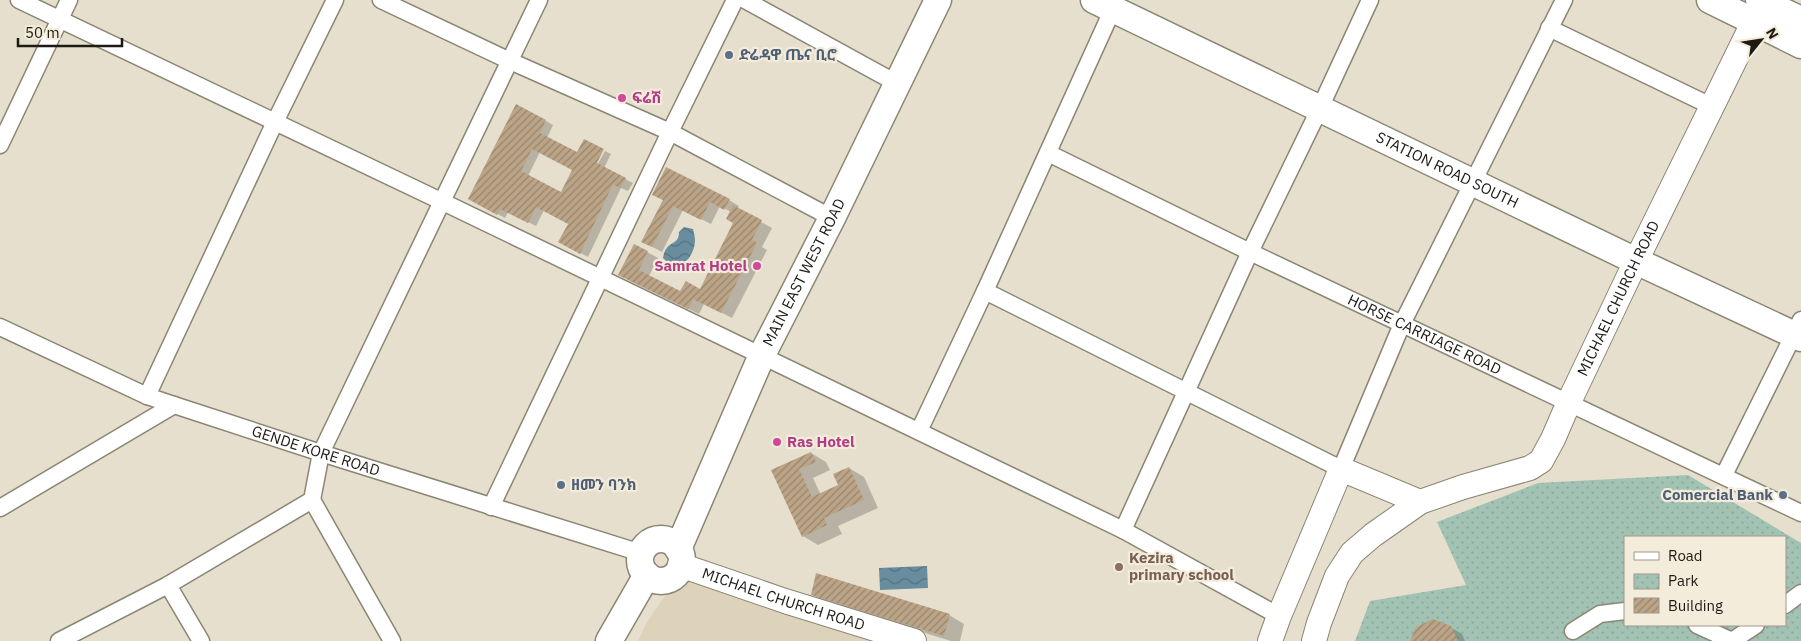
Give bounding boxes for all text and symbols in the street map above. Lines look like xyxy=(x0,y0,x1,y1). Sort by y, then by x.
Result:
scale bar xyxy=(18,15,121,47)
north arrow xyxy=(1736,15,1786,65)
text: 50 m xyxy=(25,23,60,42)
text: N xyxy=(1762,25,1783,42)
place label: ድሬዳዋ ጤና ቢሮ xyxy=(739,45,837,64)
marker: ድሬዳዋ ጤና ቢሮ xyxy=(723,49,735,61)
place label: ፍሬሽ xyxy=(632,88,662,107)
marker: ፍሬሽ xyxy=(616,92,628,104)
street label: STATION ROAD SOUTH xyxy=(1373,127,1522,212)
street label: MAIN EAST WEST ROAD xyxy=(758,195,849,349)
street label: MICHAEL CHURCH ROAD xyxy=(1573,217,1663,379)
place label: Samrat Hotel xyxy=(654,256,747,275)
marker: Samrat Hotel xyxy=(751,260,763,272)
street label: HORSE CARRIAGE ROAD xyxy=(1345,290,1505,379)
street label: GENDE KORE ROAD xyxy=(250,421,382,480)
place label: Ras Hotel xyxy=(787,432,855,451)
marker: Ras Hotel xyxy=(771,436,783,448)
place label: ዘመን ባንክ xyxy=(571,475,637,494)
marker: ዘመን ባንክ xyxy=(555,479,567,491)
place label: Comercial Bank xyxy=(1662,485,1773,504)
marker: Comercial Bank xyxy=(1777,489,1789,501)
legend xyxy=(1624,536,1786,626)
text: Road xyxy=(1668,546,1703,565)
place label: Kezira primary school xyxy=(1129,548,1234,584)
marker: Kezira primary school xyxy=(1113,561,1125,573)
street label: MICHAEL CHURCH ROAD xyxy=(700,563,867,634)
text: Park xyxy=(1668,571,1698,590)
text: Building xyxy=(1668,596,1723,615)

